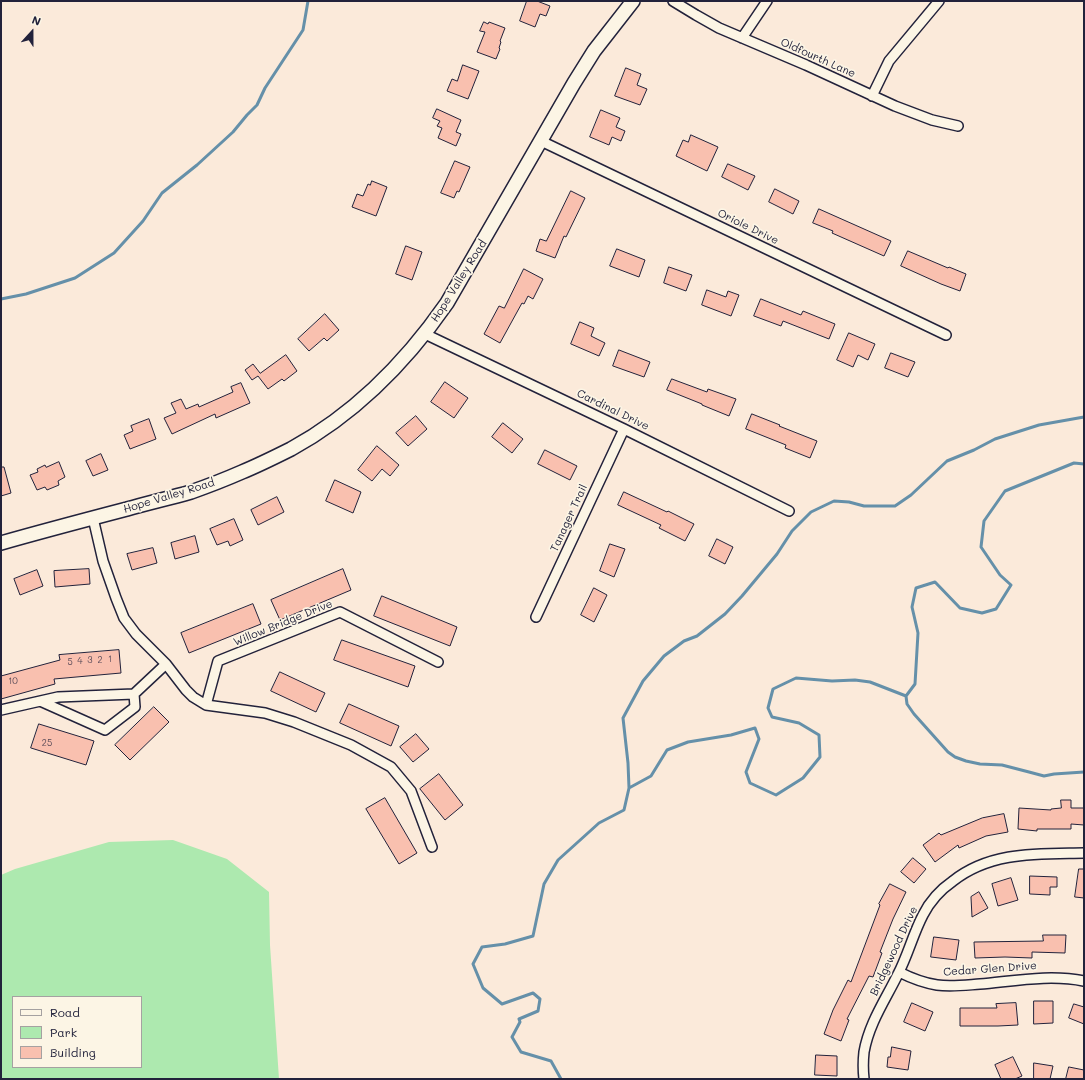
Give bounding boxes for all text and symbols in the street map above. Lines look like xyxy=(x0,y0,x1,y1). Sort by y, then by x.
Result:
north arrow xyxy=(12,12,52,52)
text: N xyxy=(30,12,43,29)
street label: Oldfourth Lane xyxy=(778,36,858,80)
street label: Oriole Drive xyxy=(715,207,781,247)
street label: Hope Valley Road xyxy=(428,237,490,325)
street label: Cardinal Drive xyxy=(575,387,651,433)
street label: Hope Valley Road xyxy=(122,476,216,516)
street label: Tanager Trail xyxy=(548,482,590,554)
street label: Willow Bridge Drive xyxy=(232,597,334,649)
house number: 1 xyxy=(108,654,112,664)
house number: 3 xyxy=(87,655,93,665)
house number: 2 xyxy=(97,655,103,665)
house number: 4 xyxy=(77,656,83,666)
house number: 5 xyxy=(67,657,73,667)
house number: 10 xyxy=(8,676,18,686)
house number: 25 xyxy=(42,738,52,748)
street label: Bridgewood Drive xyxy=(868,904,920,998)
street label: Cedar Glen Drive xyxy=(943,959,1037,979)
legend xyxy=(12,996,142,1068)
text: Road xyxy=(50,1004,80,1020)
text: Park xyxy=(50,1024,77,1040)
text: Building xyxy=(50,1044,96,1060)

